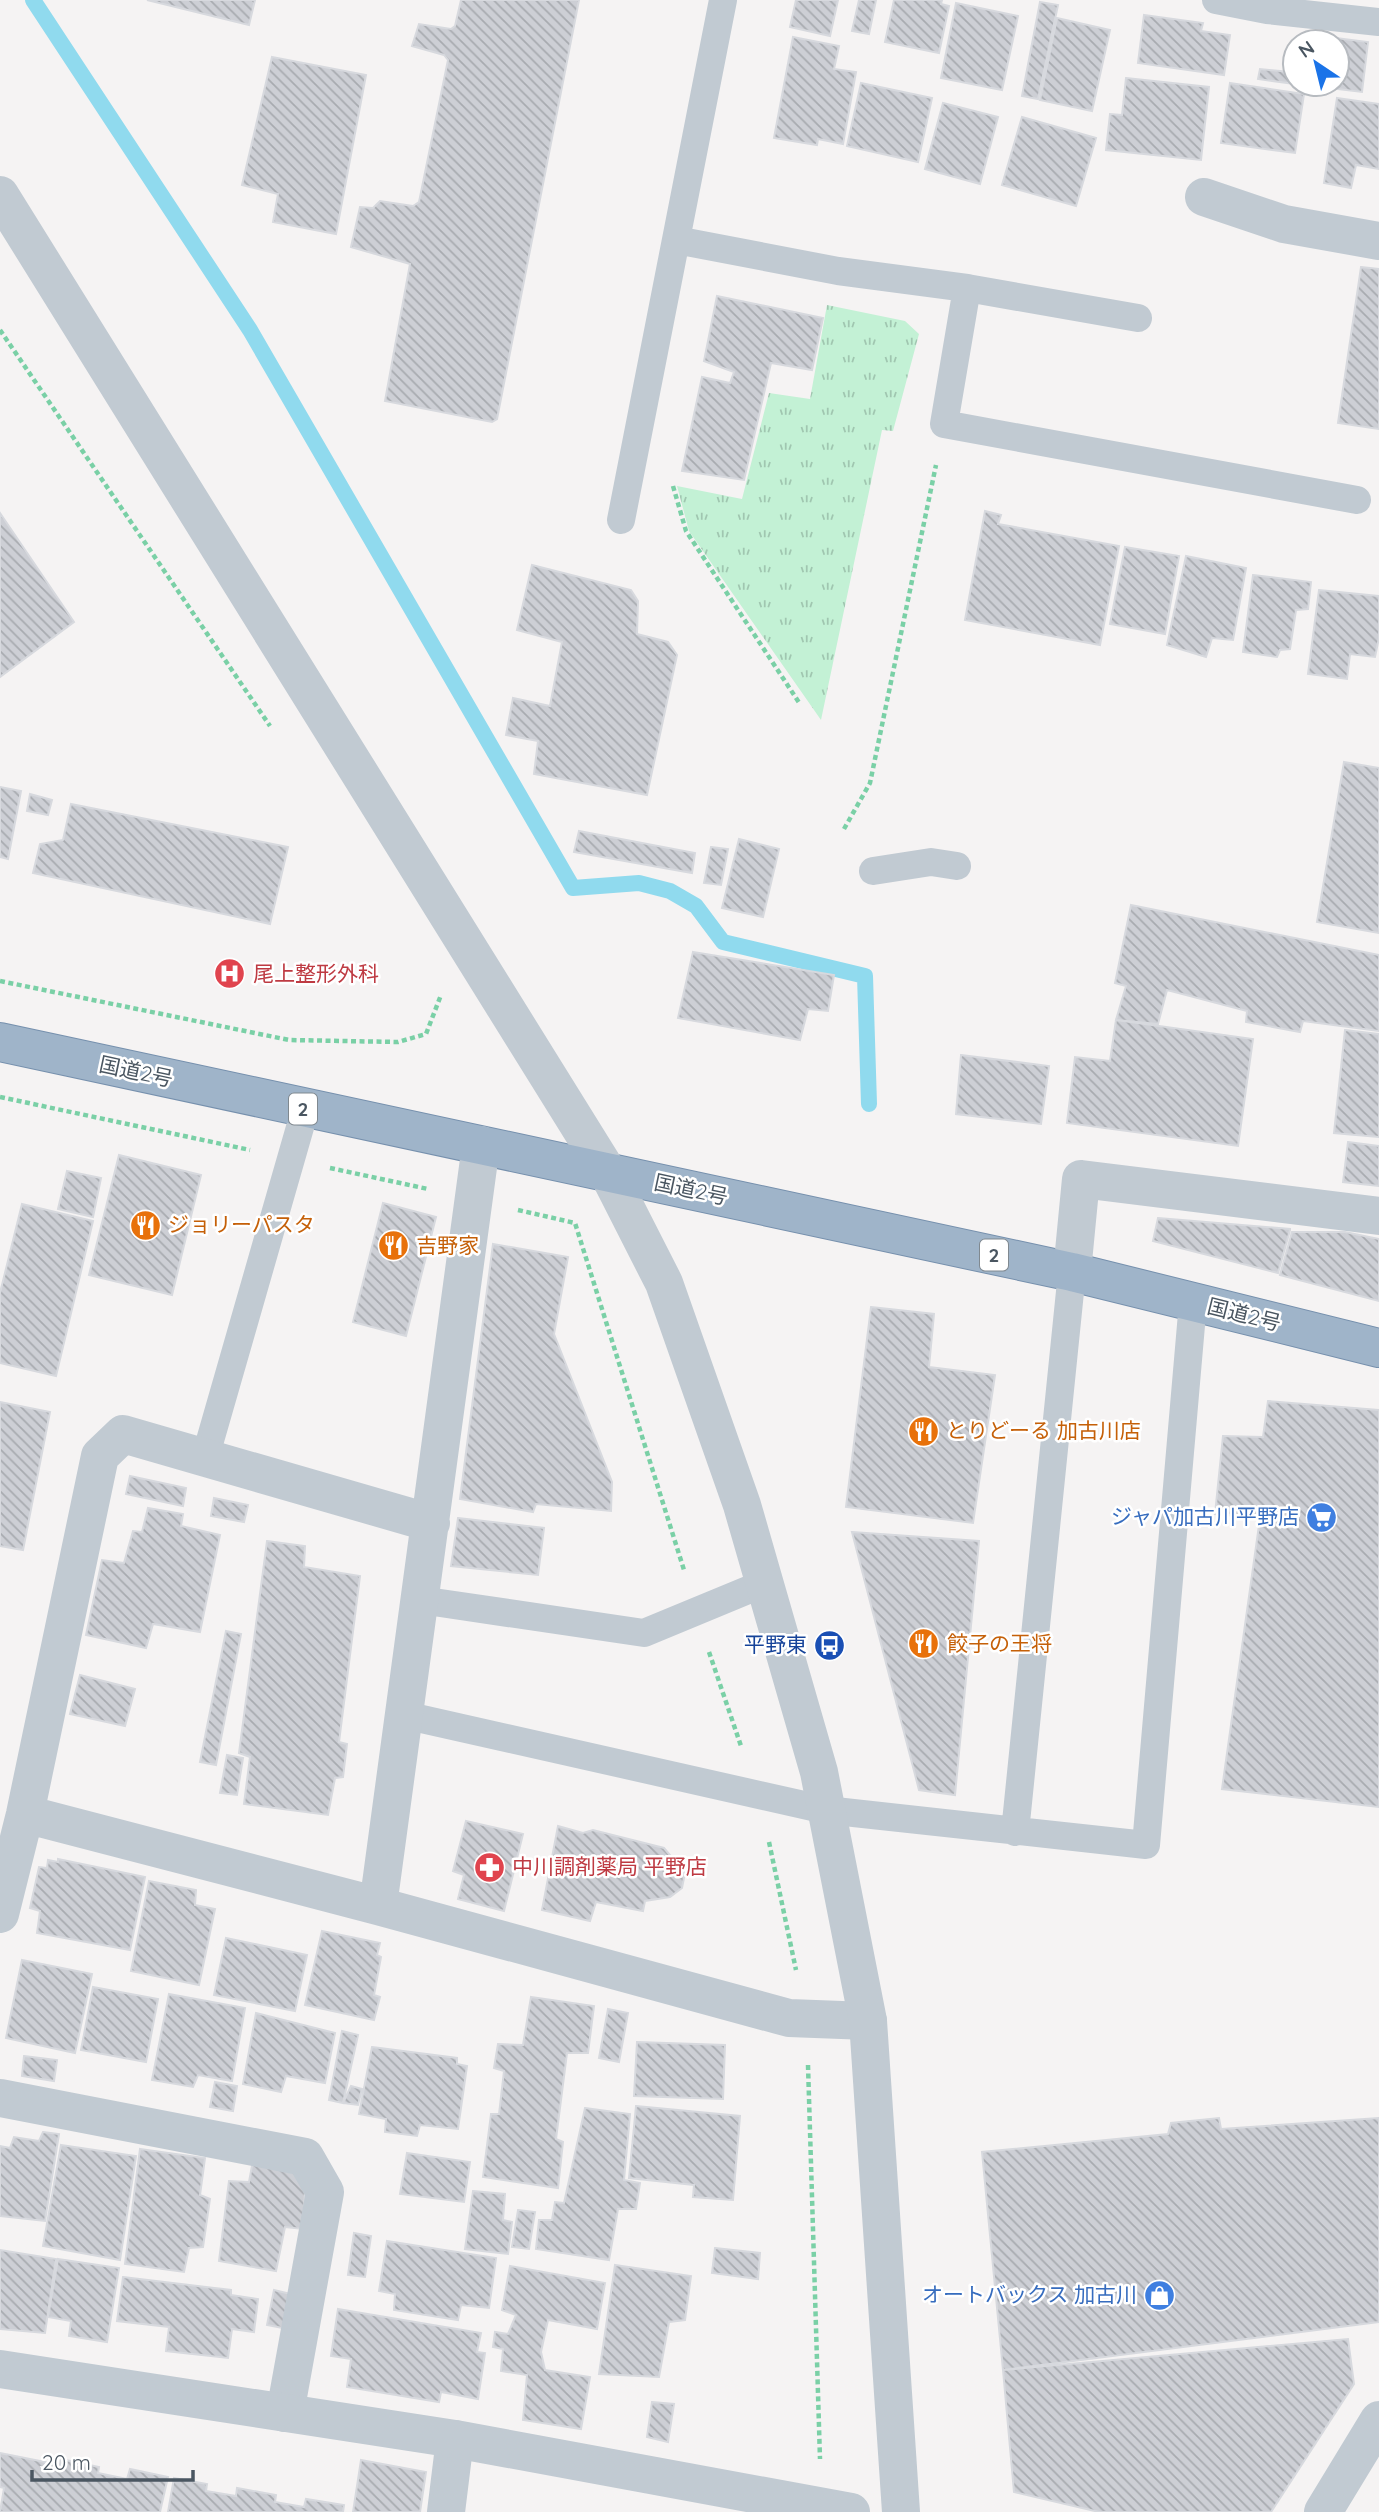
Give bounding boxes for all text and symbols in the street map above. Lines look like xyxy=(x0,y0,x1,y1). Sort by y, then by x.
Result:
north arrow xyxy=(1281,28,1351,98)
text: N xyxy=(1294,35,1319,63)
hospital icon: 尾上整形外科 xyxy=(213,957,247,991)
place label: 尾上整形外科 xyxy=(253,960,379,986)
street label: 国道2号 xyxy=(97,1051,175,1091)
road number: 2 xyxy=(289,1093,317,1124)
street label: 国道2号 xyxy=(652,1169,730,1209)
restaurant icon: ジョリーパスタ xyxy=(128,1208,162,1242)
place label: ジョリーパスタ xyxy=(168,1211,315,1237)
restaurant icon: 吉野家 xyxy=(376,1229,410,1263)
place label: 吉野家 xyxy=(416,1232,479,1258)
road number: 2 xyxy=(980,1240,1008,1270)
street label: 国道2号 xyxy=(1205,1292,1284,1336)
restaurant icon: とりどーる 加古川店 xyxy=(906,1414,940,1448)
place label: とりどーる 加古川店 xyxy=(946,1417,1141,1443)
supermarket icon: ジャパ加古川平野店 xyxy=(1305,1500,1339,1534)
place label: ジャパ加古川平野店 xyxy=(1111,1503,1299,1529)
restaurant icon: 餃子の王将 xyxy=(907,1627,941,1661)
bus stop icon: 平野東 xyxy=(813,1628,847,1662)
place label: 餃子の王将 xyxy=(947,1630,1052,1656)
place label: 平野東 xyxy=(744,1631,807,1657)
pharmacy icon: 中川調剤薬局 平野店 xyxy=(472,1850,506,1884)
place label: 中川調剤薬局 平野店 xyxy=(512,1853,707,1879)
shop icon: オートバックス 加古川 xyxy=(1143,2278,1177,2312)
place label: オートバックス 加古川 xyxy=(922,2281,1137,2307)
scale bar xyxy=(32,2438,192,2482)
text: 20 m xyxy=(42,2449,91,2475)

